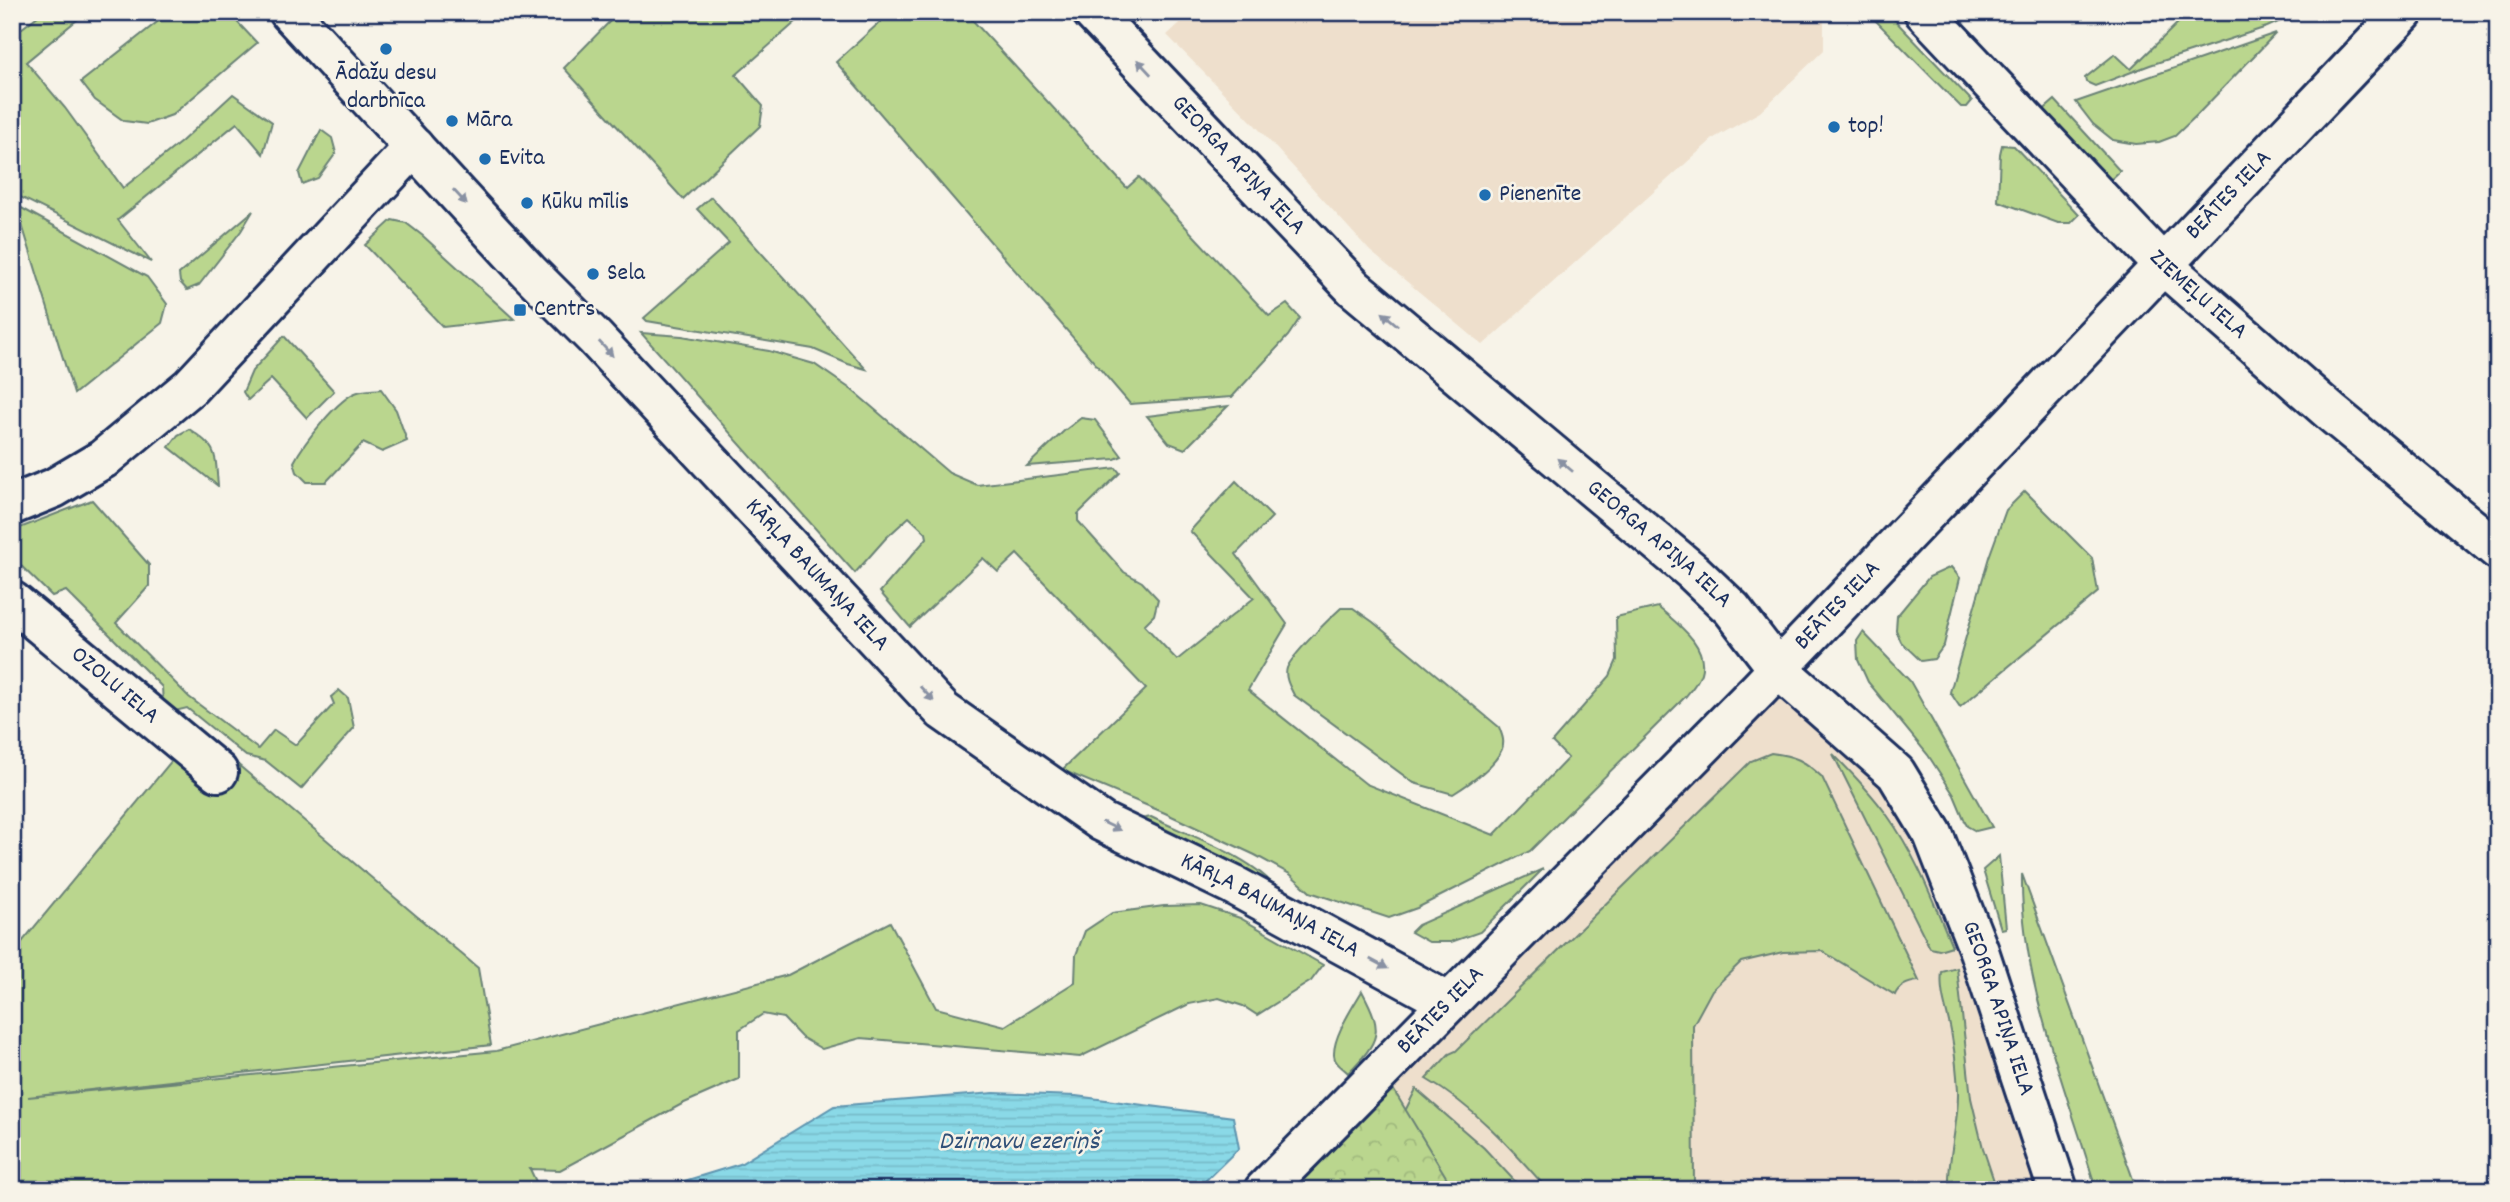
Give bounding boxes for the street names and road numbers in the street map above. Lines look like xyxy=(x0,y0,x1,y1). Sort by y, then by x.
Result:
street label: GEORGA APIŅA IELA xyxy=(1163,88,1313,244)
street label: BEĀTES IELA xyxy=(2178,143,2280,248)
street label: ZIEMEĻU IELA xyxy=(2140,242,2255,348)
street label: GEORGA APIŅA IELA xyxy=(1579,472,1739,617)
street label: KĀRĻA BAUMAŅA IELA xyxy=(736,491,897,660)
street label: BEĀTES IELA xyxy=(1787,553,1889,658)
street label: OZOLU IELA xyxy=(63,639,166,733)
street label: KĀRĻA BAUMAŅA IELA xyxy=(1174,845,1366,968)
street label: GEORGA APIŅA IELA xyxy=(1952,916,2043,1101)
street label: BEĀTES IELA xyxy=(1389,959,1493,1063)

